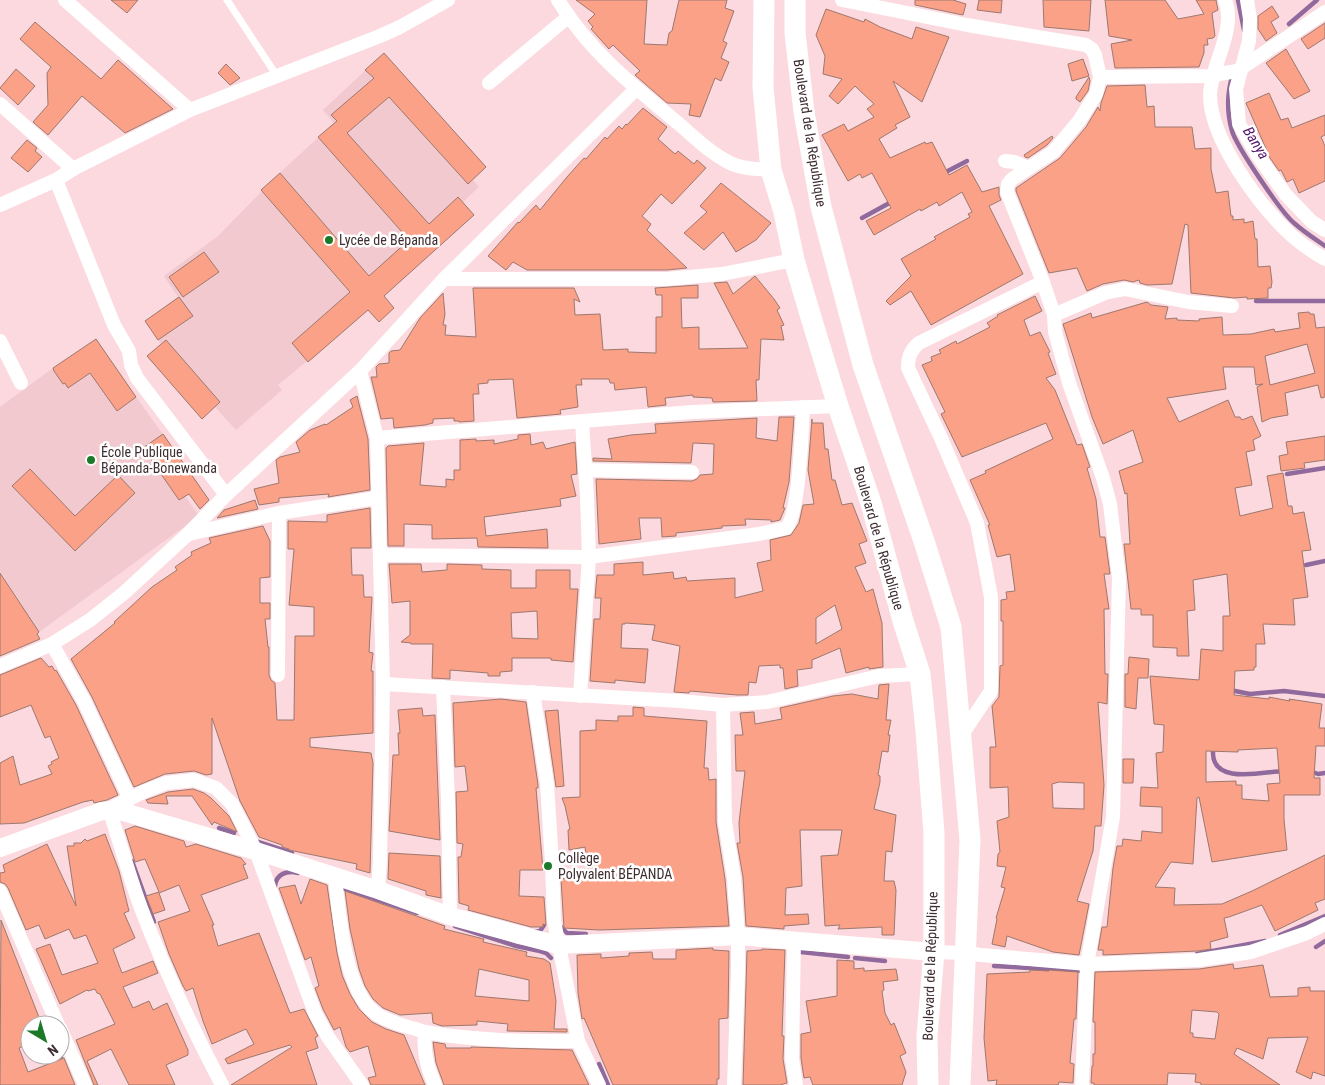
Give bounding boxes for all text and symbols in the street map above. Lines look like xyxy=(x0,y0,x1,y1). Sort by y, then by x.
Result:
street label: Boulevard de la République xyxy=(790,58,830,208)
water label: Banya xyxy=(1239,123,1273,163)
place label: Lycée de Bépanda xyxy=(339,232,438,248)
marker: Lycée de Bépanda xyxy=(323,234,335,246)
place label: École Publique Bépanda-Bonewanda xyxy=(101,443,217,476)
marker: École Publique Bépanda-Bonewanda xyxy=(85,454,97,466)
street label: Boulevard de la République xyxy=(851,464,907,612)
place label: Collège Polyvalent BÉPANDA xyxy=(558,850,672,882)
marker: Collège Polyvalent BÉPANDA xyxy=(542,860,554,872)
street label: Boulevard de la République xyxy=(919,891,941,1041)
north arrow xyxy=(20,1015,70,1065)
text: N xyxy=(45,1041,61,1059)

